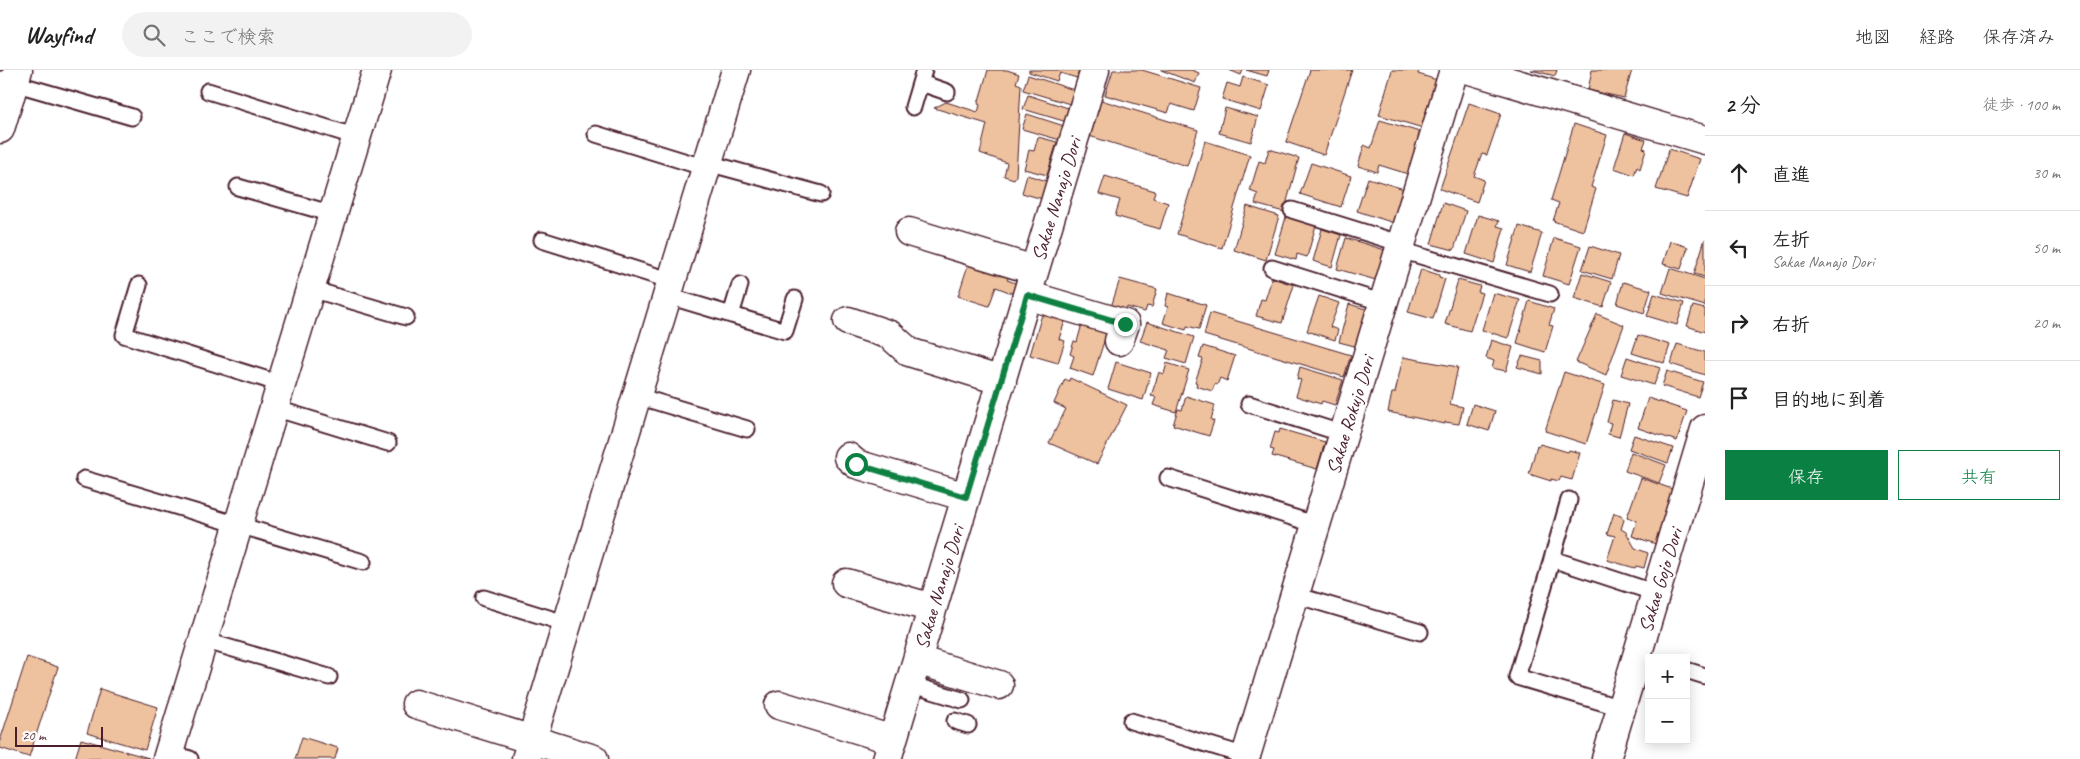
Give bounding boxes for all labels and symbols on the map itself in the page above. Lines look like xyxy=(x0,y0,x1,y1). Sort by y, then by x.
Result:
street label: Sakae Nanajo Dori xyxy=(1026,132,1088,264)
route end xyxy=(1114,313,1137,336)
street label: Sakae Rokujo Dori xyxy=(1321,351,1381,477)
route start xyxy=(845,453,868,476)
street label: Sakae Nanajo Dori xyxy=(909,520,971,652)
street label: Sakae Gojo Dori xyxy=(1633,523,1689,635)
scale bar xyxy=(15,724,102,747)

